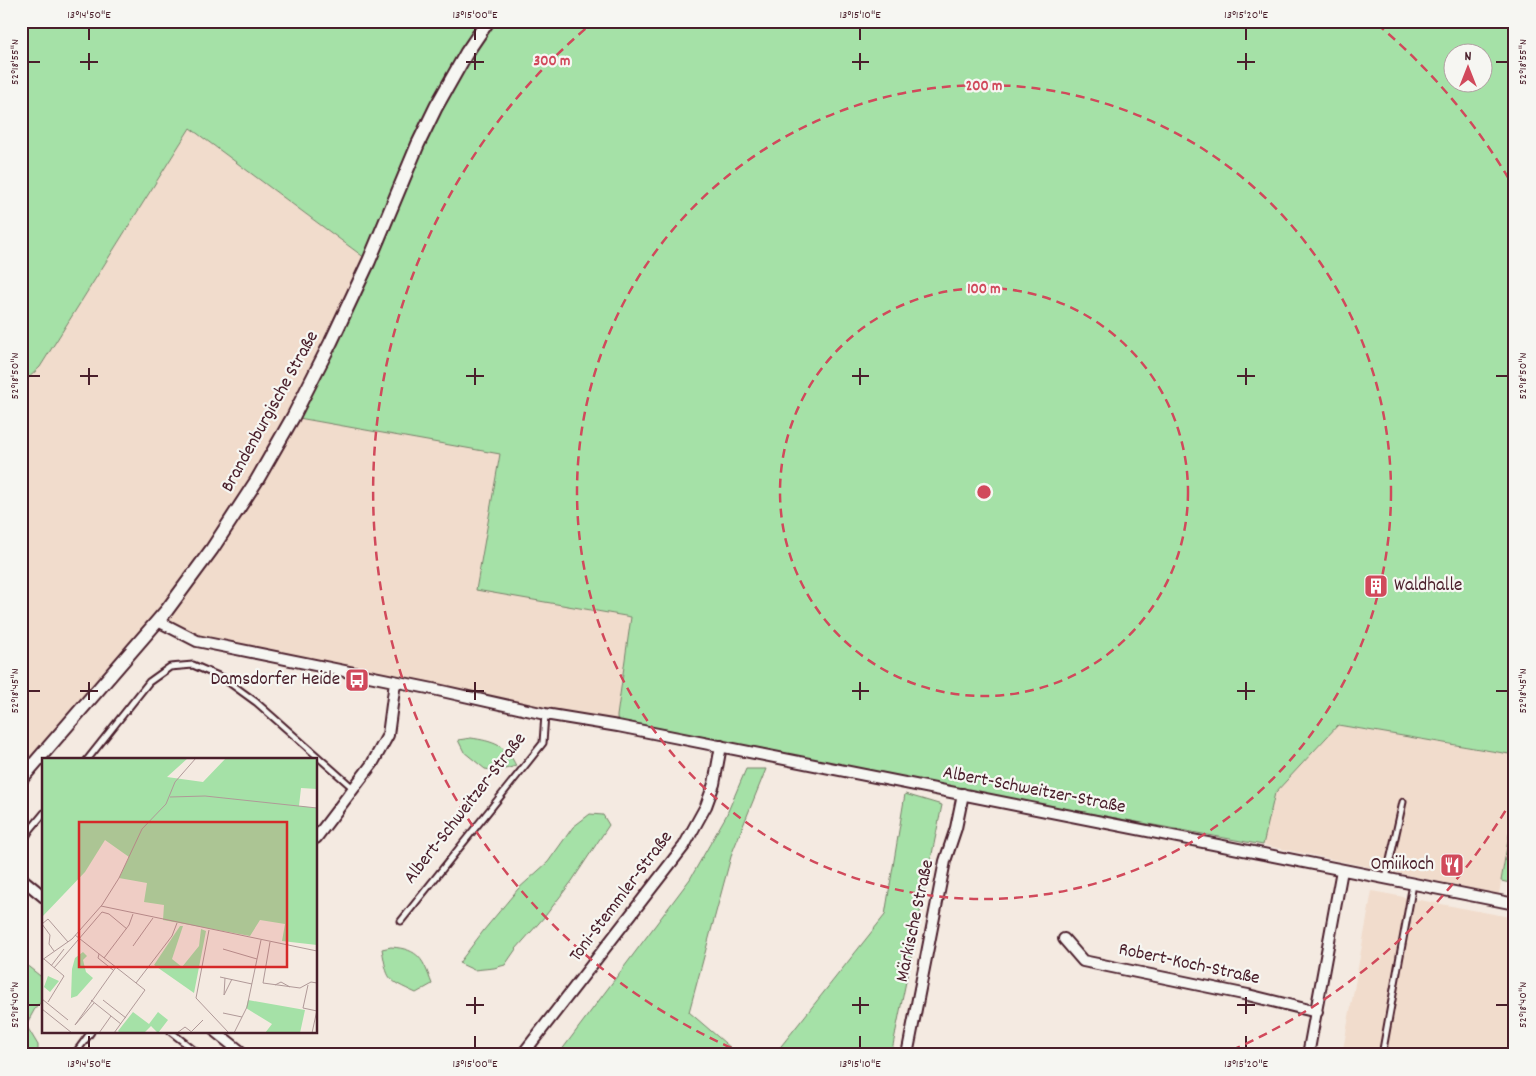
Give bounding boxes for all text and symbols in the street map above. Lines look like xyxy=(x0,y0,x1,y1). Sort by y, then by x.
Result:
text: 13°14'50"E xyxy=(67,7,111,24)
text: 13°15'00"E xyxy=(452,7,498,24)
text: 13°15'10"E xyxy=(839,7,881,24)
text: 13°15'20"E xyxy=(1224,7,1268,24)
text: 52°18'55"N xyxy=(7,39,24,85)
text: 52°18'55"N xyxy=(1515,39,1532,85)
north arrow xyxy=(1444,42,1494,92)
text: N xyxy=(1465,47,1472,67)
text: 300 m xyxy=(534,51,570,73)
text: 200 m xyxy=(966,76,1002,98)
text: 100 m xyxy=(967,279,1001,301)
street label: Brandenburgische Straße xyxy=(215,326,327,498)
text: 52°18'50"N xyxy=(7,353,24,399)
text: 52°18'50"N xyxy=(1515,353,1532,399)
centre of rings xyxy=(975,483,993,501)
building icon: Waldhalle xyxy=(1363,573,1389,599)
place label: Waldhalle xyxy=(1394,573,1462,600)
place label: Damsdorfer Heide xyxy=(211,667,340,694)
bus stop icon: Damsdorfer Heide xyxy=(344,667,370,693)
text: 52°18'45"N xyxy=(7,668,24,714)
text: 52°18'45"N xyxy=(1515,668,1532,714)
street label: Albert-Schweitzer-Straße xyxy=(398,728,534,890)
inset map xyxy=(42,758,318,1034)
street label: Albert-Schweitzer-Straße xyxy=(940,760,1128,822)
street label: Toni-Stemmler-Straße xyxy=(564,826,680,968)
place label: Omiikoch xyxy=(1371,852,1434,879)
restaurant icon: Omiikoch xyxy=(1439,852,1465,878)
street label: Märkische Straße xyxy=(890,857,942,985)
street label: Robert-Koch-Straße xyxy=(1116,937,1262,993)
text: 52°18'40"N xyxy=(7,982,24,1028)
text: 52°18'40"N xyxy=(1515,982,1532,1028)
text: 13°14'50"E xyxy=(67,1056,111,1073)
text: 13°15'00"E xyxy=(452,1056,498,1073)
text: 13°15'10"E xyxy=(839,1056,881,1073)
text: 13°15'20"E xyxy=(1224,1056,1268,1073)

